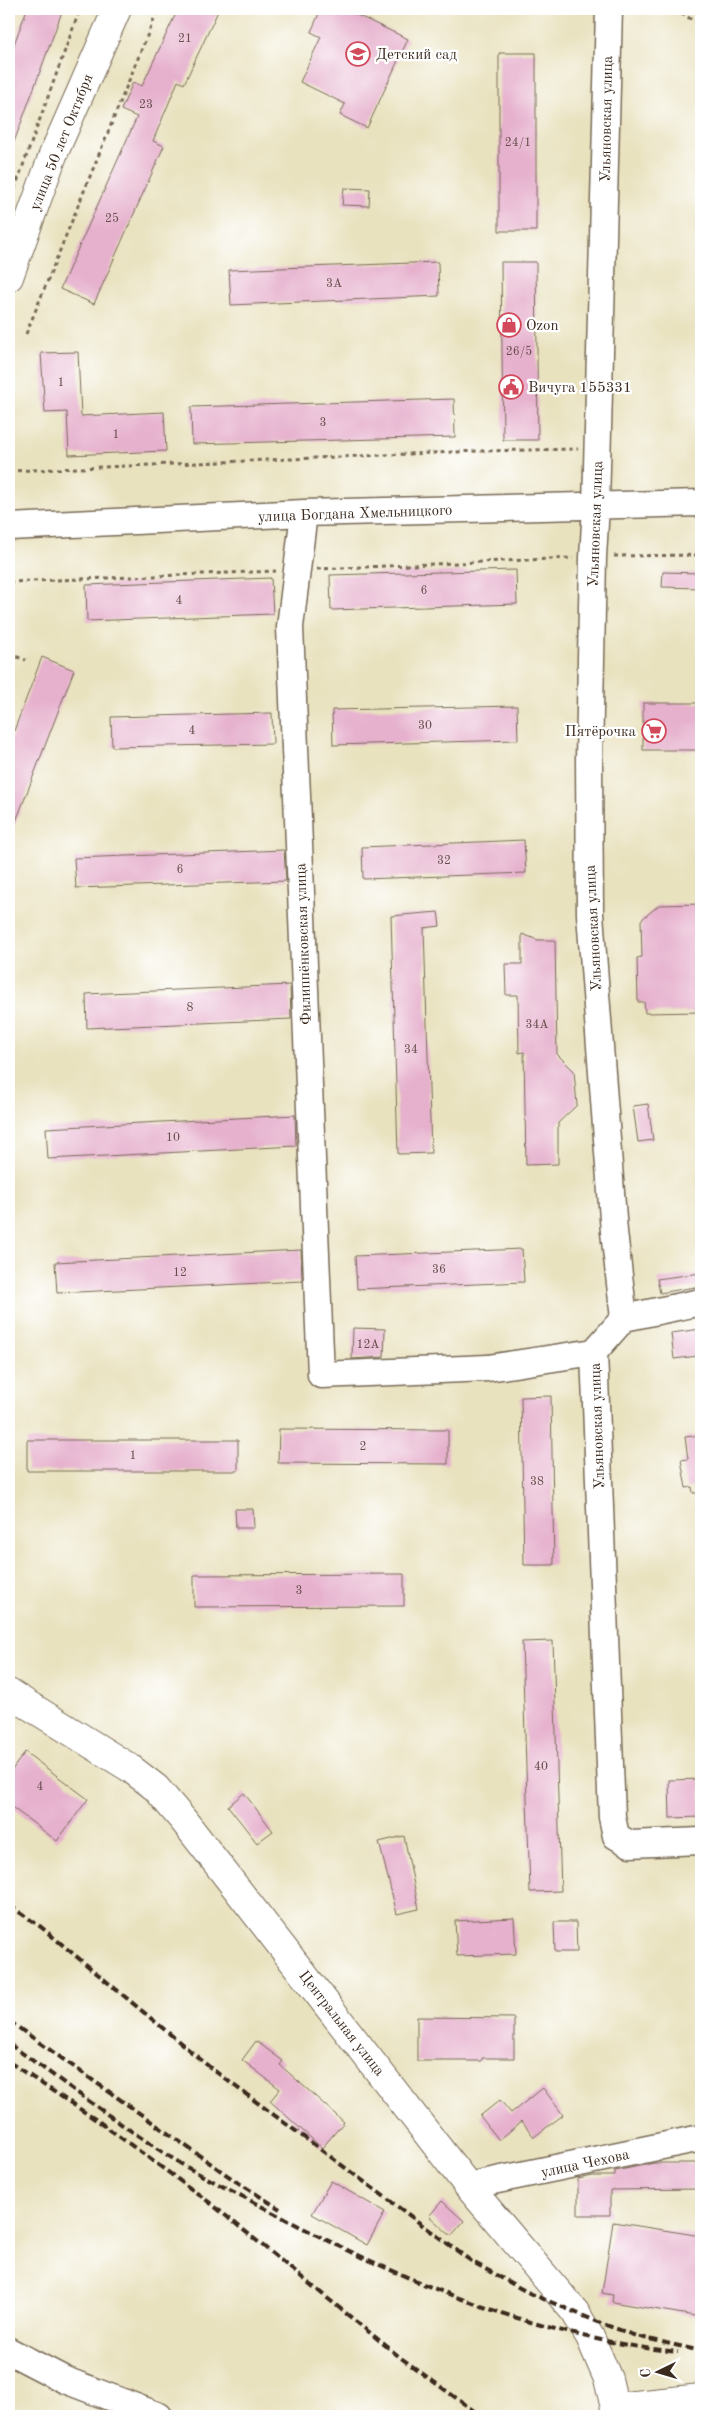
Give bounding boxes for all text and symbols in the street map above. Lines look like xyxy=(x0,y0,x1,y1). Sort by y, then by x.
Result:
house number: 21 xyxy=(178,33,192,45)
school or university icon: Детский сад xyxy=(345,41,371,67)
place label: Детский сад xyxy=(376,48,457,63)
street label: Ульяновская улица xyxy=(599,55,616,182)
street label: улица 50 лет Октября xyxy=(28,72,97,213)
house number: 23 xyxy=(139,99,153,111)
house number: 24/1 xyxy=(505,137,531,149)
house number: 25 xyxy=(105,212,119,225)
house number: 3А xyxy=(326,278,342,290)
shop icon: Ozon xyxy=(496,312,522,338)
place label: Ozon xyxy=(526,319,559,334)
house number: 26/5 xyxy=(506,345,532,358)
public building icon: Вичуга 155331 xyxy=(498,374,524,400)
house number: 1 xyxy=(58,377,64,389)
place label: Вичуга 155331 xyxy=(528,381,632,396)
house number: 3 xyxy=(320,417,326,429)
house number: 1 xyxy=(113,429,119,441)
street label: Ульяновская улица xyxy=(587,460,606,588)
street label: улица Богдана Хмельницкого xyxy=(258,504,452,525)
house number: 6 xyxy=(421,585,428,597)
house number: 4 xyxy=(176,595,183,607)
supermarket icon: Пятёрочка xyxy=(641,718,667,744)
house number: 30 xyxy=(418,720,432,732)
house number: 4 xyxy=(189,725,196,737)
place label: Пятёрочка xyxy=(565,725,637,740)
house number: 32 xyxy=(437,855,451,867)
street label: Филиппёнковская улица xyxy=(294,862,315,1025)
house number: 6 xyxy=(177,864,184,876)
street label: Ульяновская улица xyxy=(584,864,605,991)
house number: 8 xyxy=(187,1002,194,1014)
house number: 34А xyxy=(525,1019,549,1031)
house number: 34 xyxy=(404,1044,418,1056)
house number: 10 xyxy=(166,1132,180,1144)
house number: 36 xyxy=(432,1264,446,1276)
house number: 12 xyxy=(173,1267,187,1279)
house number: 12А xyxy=(356,1339,380,1351)
street label: Ульяновская улица xyxy=(589,1362,608,1489)
house number: 2 xyxy=(360,1441,366,1453)
house number: 1 xyxy=(130,1450,136,1462)
house number: 38 xyxy=(530,1476,544,1488)
house number: 3 xyxy=(296,1585,302,1597)
house number: 40 xyxy=(534,1761,548,1773)
house number: 4 xyxy=(37,1781,44,1793)
street label: Центральная улица xyxy=(295,1968,387,2080)
street label: улица Чехова xyxy=(540,2148,631,2181)
north arrow xyxy=(632,2348,682,2398)
text: С xyxy=(639,2368,653,2378)

